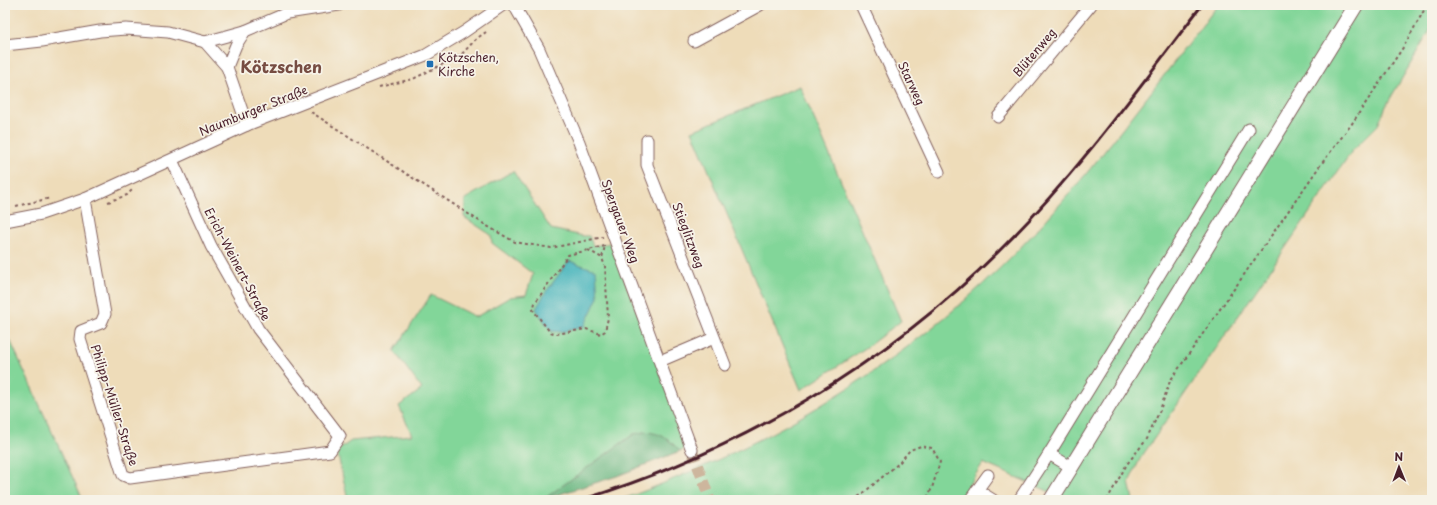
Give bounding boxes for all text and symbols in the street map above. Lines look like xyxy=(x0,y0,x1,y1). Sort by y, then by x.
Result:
street label: Blütenweg xyxy=(1008,24,1060,80)
place label: Kötzschen, Kirche xyxy=(438,48,499,80)
district label: Kötzschen xyxy=(240,54,322,78)
street label: Starweg xyxy=(894,58,930,108)
marker: Kötzschen, Kirche xyxy=(425,59,435,69)
street label: Naumburger Straße xyxy=(196,80,310,140)
street label: Spergauer Weg xyxy=(597,177,645,266)
street label: Stieglitzweg xyxy=(668,199,710,271)
street label: Erich-Weinert-Straße xyxy=(201,204,275,324)
street label: Philipp-Müller-Straße xyxy=(87,342,143,468)
north arrow xyxy=(1379,447,1419,487)
text: N xyxy=(1394,448,1404,465)

